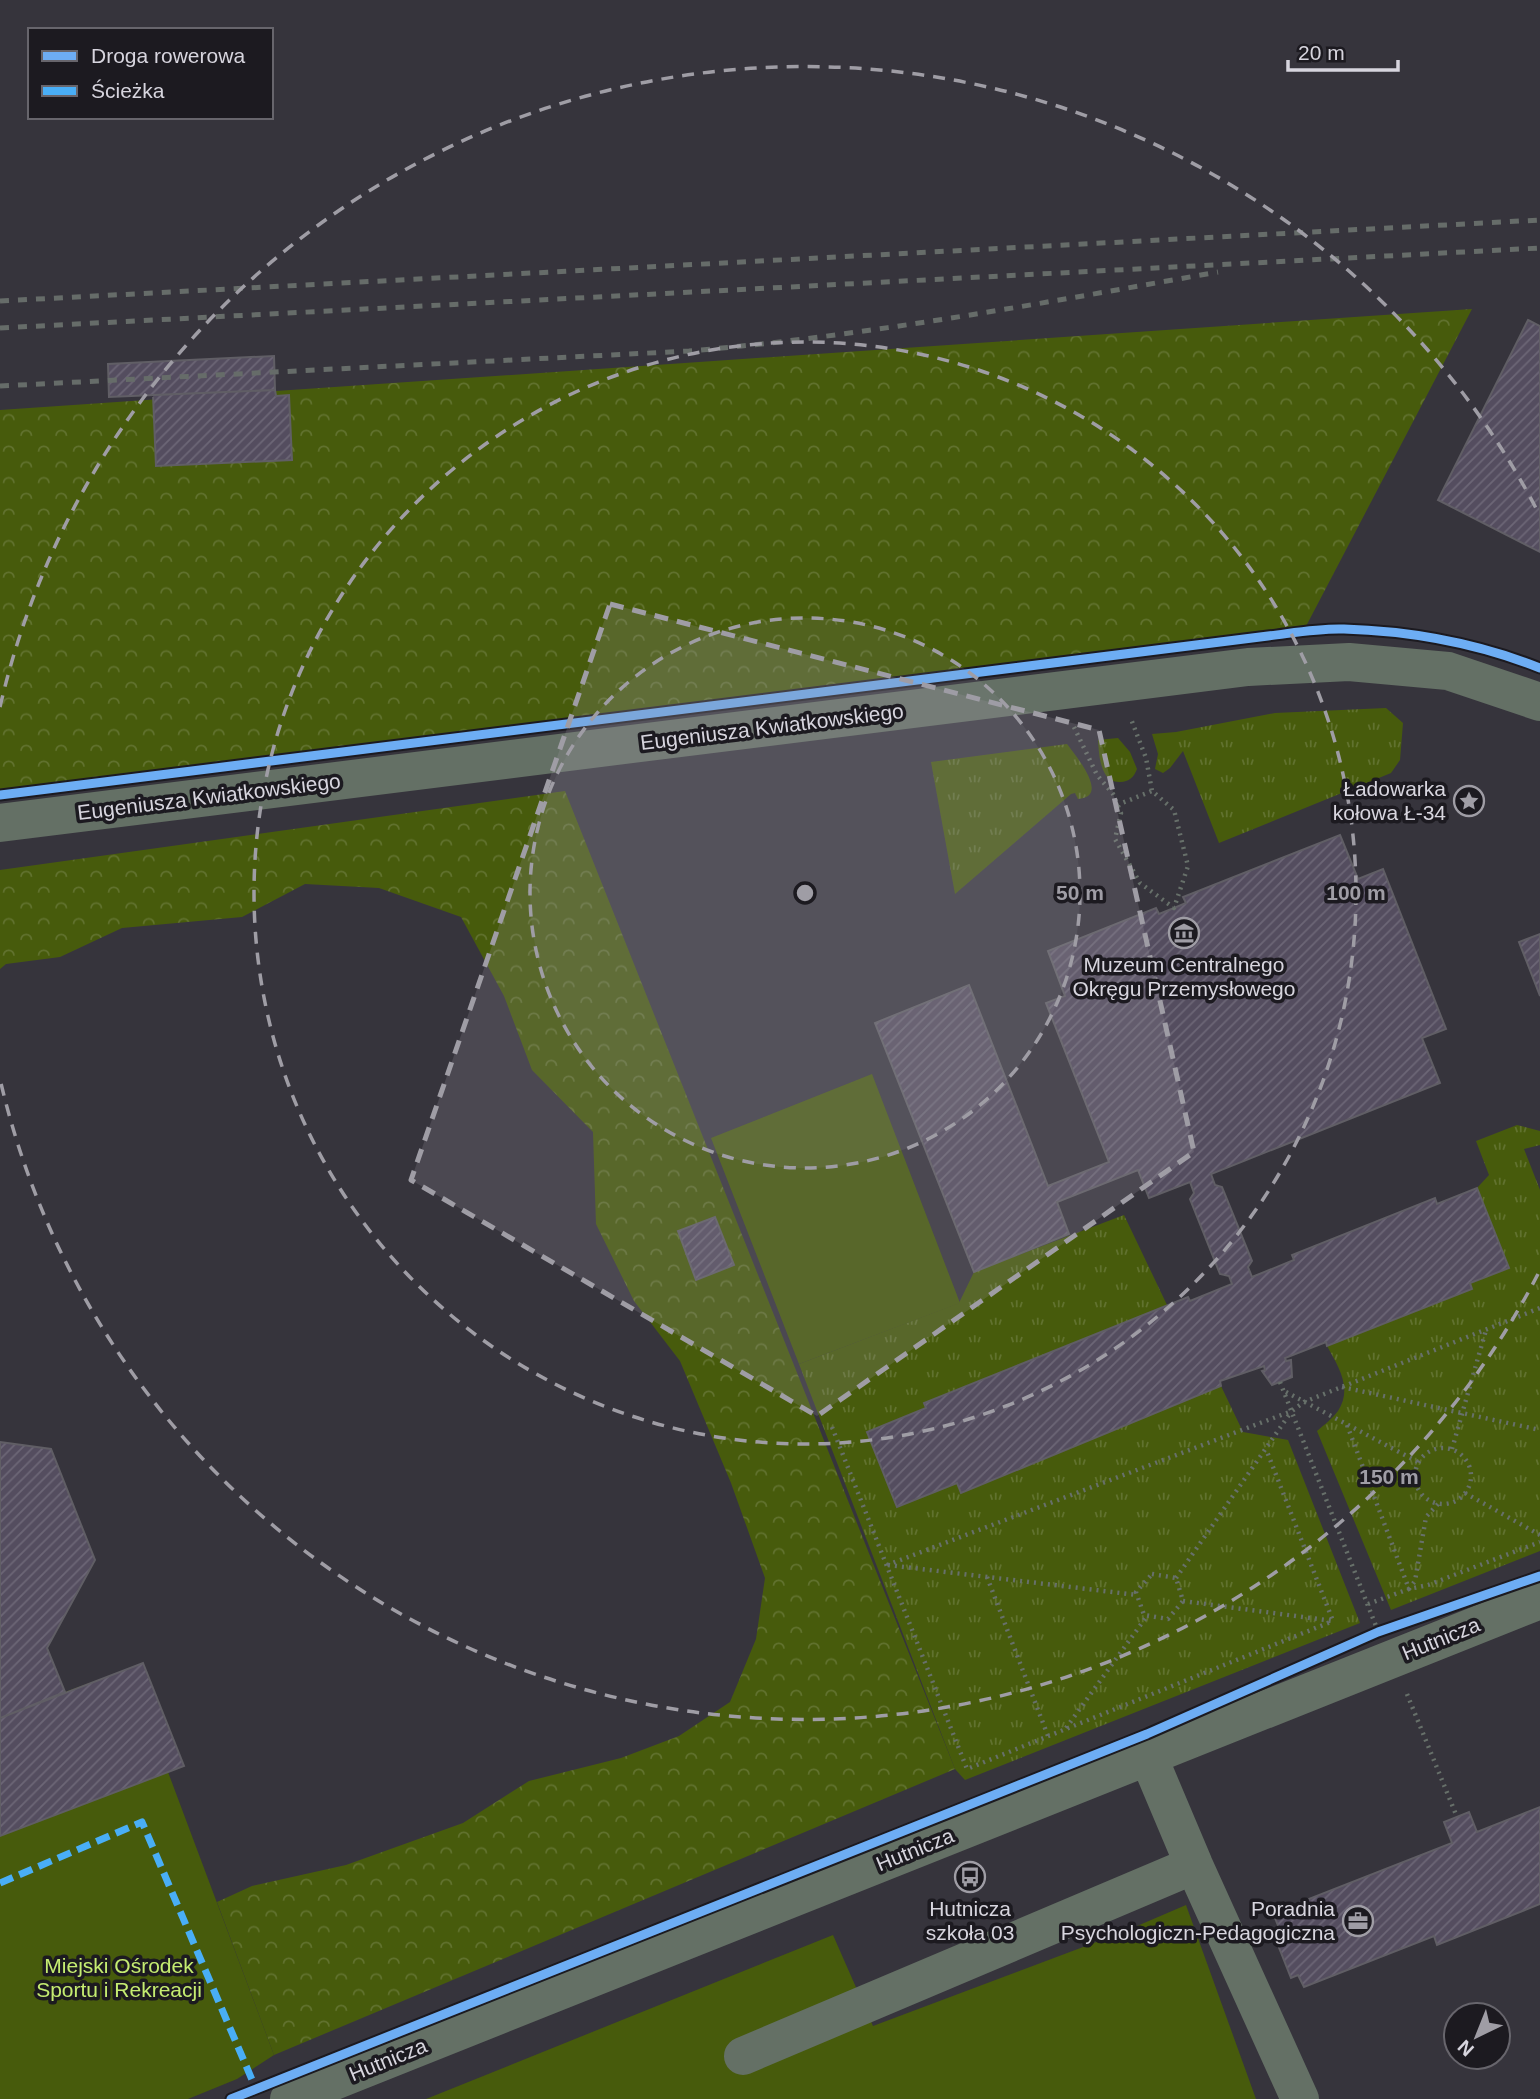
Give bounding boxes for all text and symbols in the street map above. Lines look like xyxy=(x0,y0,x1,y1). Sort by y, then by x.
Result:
legend xyxy=(28,28,273,119)
scale bar xyxy=(1288,28,1398,72)
text: 20 m xyxy=(1298,41,1345,64)
text: Droga rowerowa xyxy=(91,44,245,67)
text: Ścieżka xyxy=(91,79,165,102)
street label: Eugeniusza Kwiatkowskiego xyxy=(639,699,905,754)
street label: Eugeniusza Kwiatkowskiego xyxy=(76,769,342,824)
place label: Ładowarka kołowa Ł-34 xyxy=(1333,777,1446,824)
place icon: Ładowarka kołowa Ł-34 xyxy=(1452,784,1486,818)
centre of rings xyxy=(793,881,817,905)
text: 50 m xyxy=(1056,881,1104,904)
text: 100 m xyxy=(1326,881,1386,904)
museum icon: Muzeum Centralnego Okręgu Przemysłowego xyxy=(1167,916,1201,950)
place label: Muzeum Centralnego Okręgu Przemysłowego xyxy=(1073,953,1295,1000)
text: 150 m xyxy=(1359,1465,1419,1488)
street label: Hutnicza xyxy=(1399,1612,1483,1665)
street label: Hutnicza xyxy=(873,1823,957,1876)
bus stop icon: Hutnicza szkoła 03 xyxy=(953,1860,987,1894)
place label: Hutnicza szkoła 03 xyxy=(926,1897,1014,1944)
place label: Poradnia Psychologiczn-Pedagogiczna xyxy=(1061,1897,1335,1944)
office icon: Poradnia Psychologiczn-Pedagogiczna xyxy=(1341,1904,1375,1938)
park label: Miejski Ośrodek Sportu i Rekreacji xyxy=(36,1954,202,2001)
north arrow xyxy=(1442,2001,1512,2071)
street label: Hutnicza xyxy=(346,2033,430,2086)
text: N xyxy=(1454,2036,1478,2060)

